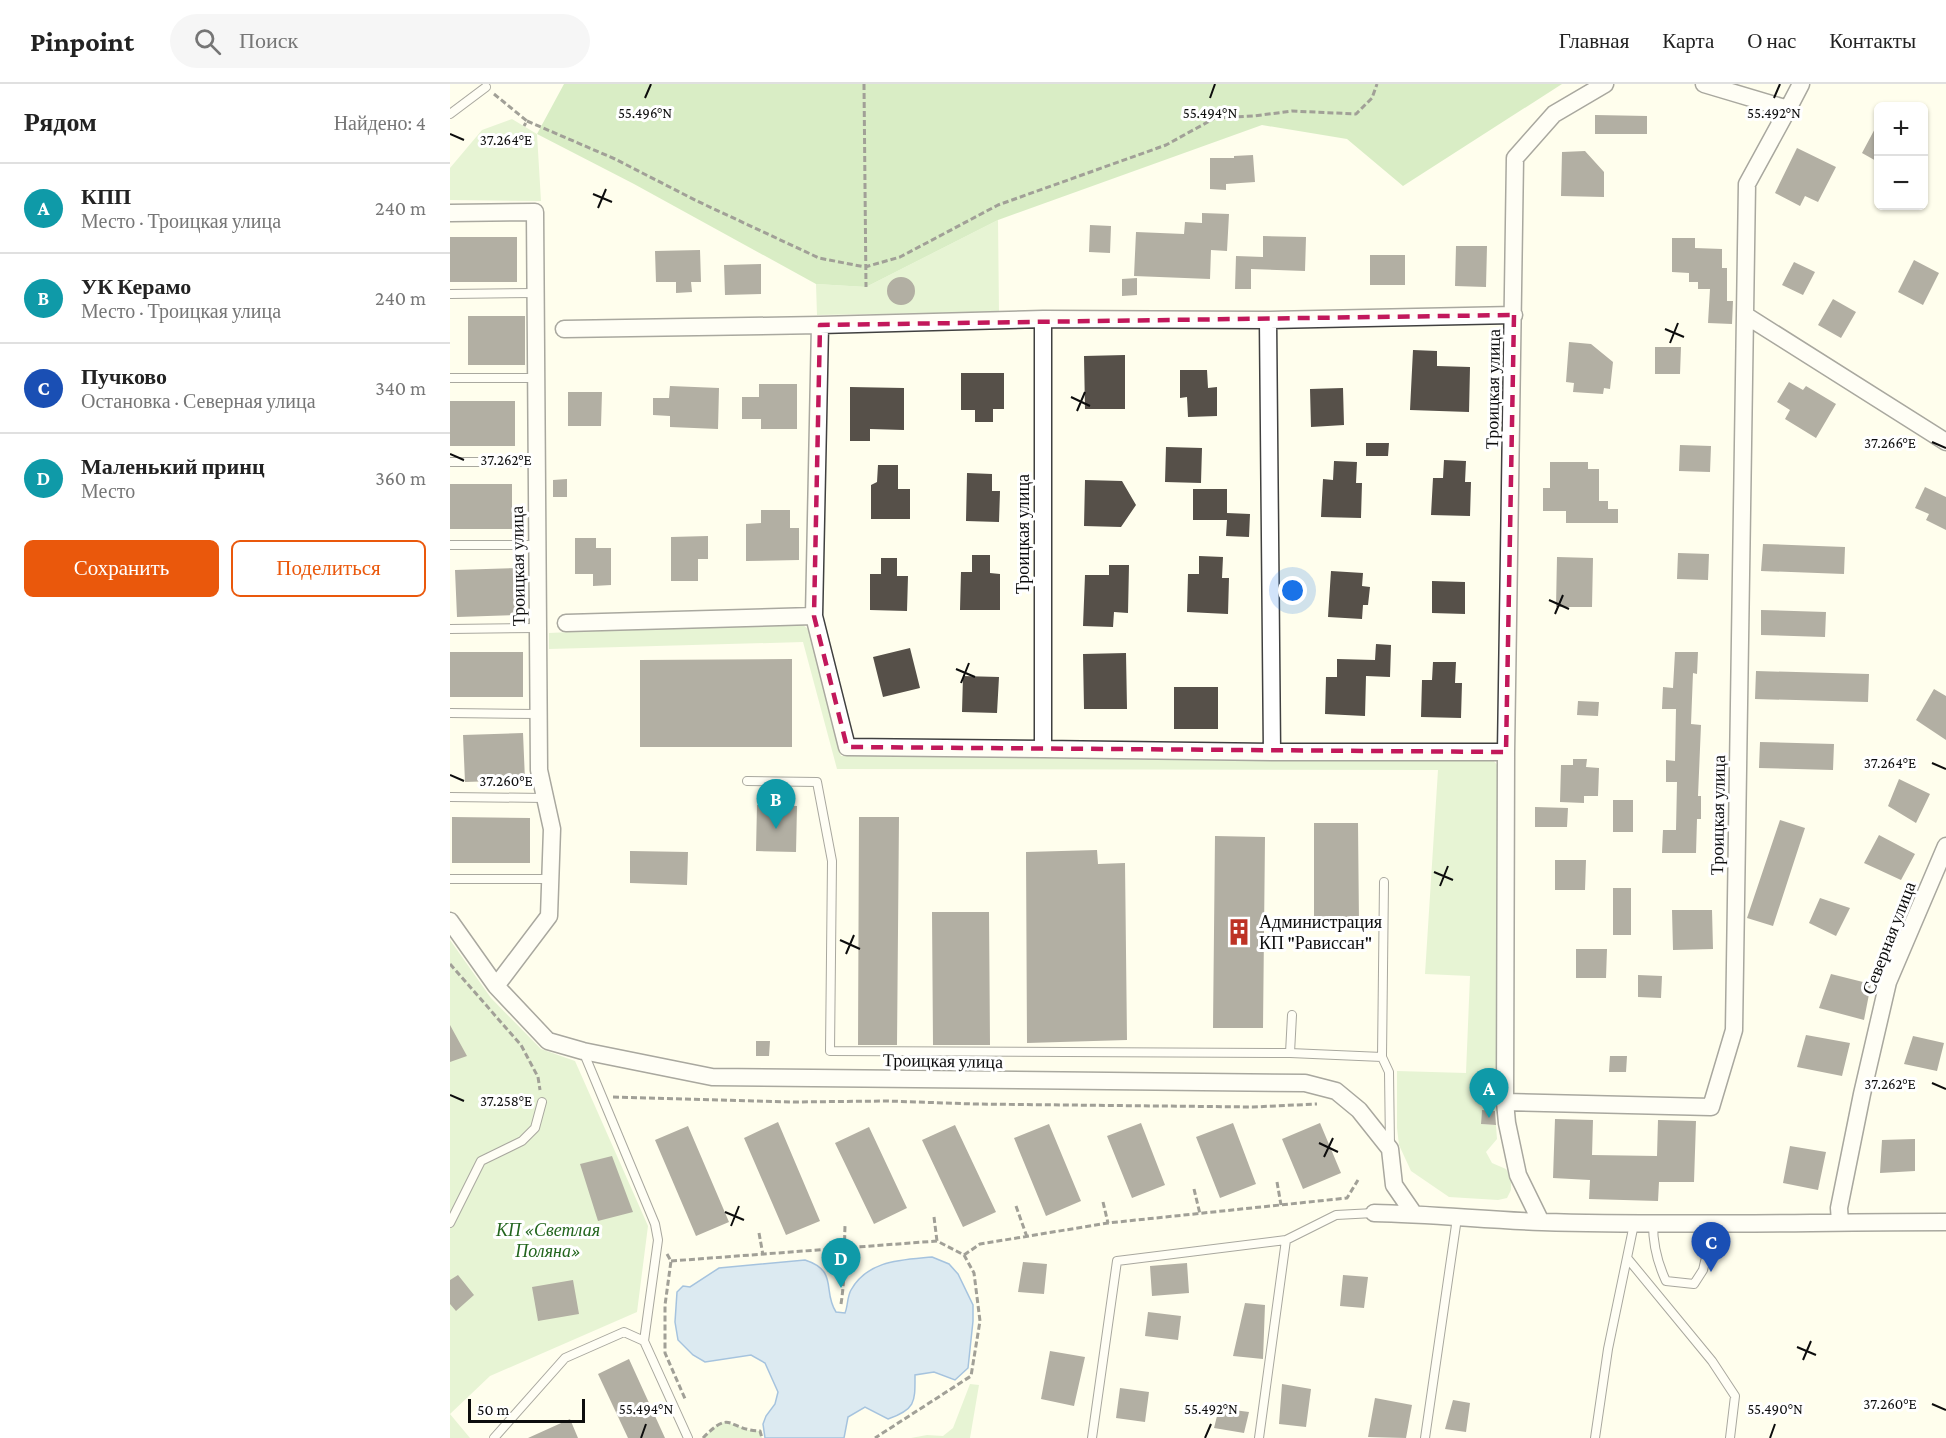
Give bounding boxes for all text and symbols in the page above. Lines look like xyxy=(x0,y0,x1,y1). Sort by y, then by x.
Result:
search box xyxy=(170,14,590,68)
icon: search xyxy=(191,25,224,58)
text: Pinpoint xyxy=(30,26,134,57)
text: Поиск xyxy=(239,28,298,53)
text: Главная xyxy=(1559,29,1629,53)
text: Карта xyxy=(1662,29,1714,53)
text: О нас xyxy=(1747,29,1796,53)
text: Контакты xyxy=(1829,29,1916,53)
map controls xyxy=(1874,102,1928,210)
button: + xyxy=(1874,102,1928,156)
text: 55.496°N xyxy=(618,105,672,121)
text: 55.494°N xyxy=(1183,105,1237,121)
text: 55.492°N xyxy=(1747,105,1801,121)
text: Рядом xyxy=(24,108,97,137)
text: Найдено: 4 xyxy=(334,112,426,134)
text: 37.264°E xyxy=(480,132,532,148)
button: − xyxy=(1874,156,1928,210)
text: КПП xyxy=(81,184,131,209)
text: A xyxy=(38,197,49,219)
text: 240 m xyxy=(375,197,426,219)
text: Место · Троицкая улица xyxy=(81,210,281,232)
text: УК Керамо xyxy=(81,274,191,299)
text: B xyxy=(38,287,49,309)
text: 240 m xyxy=(375,287,426,309)
text: Место · Троицкая улица xyxy=(81,300,281,322)
street label: Троицкая улица xyxy=(1482,329,1504,449)
text: Пучково xyxy=(81,364,167,389)
text: C xyxy=(37,377,50,399)
text: 340 m xyxy=(375,377,426,399)
text: Остановка · Северная улица xyxy=(81,390,316,412)
text: 37.266°E xyxy=(1864,435,1916,451)
text: 37.262°E xyxy=(480,452,532,468)
text: Маленький принц xyxy=(81,454,265,479)
text: D xyxy=(37,467,50,489)
text: 360 m xyxy=(375,467,426,489)
street label: Троицкая улица xyxy=(1013,474,1033,594)
text: Место xyxy=(81,480,135,502)
street label: Троицкая улица xyxy=(507,506,529,626)
button: Сохранить xyxy=(24,540,219,597)
button: Поделиться xyxy=(231,540,426,597)
your location xyxy=(1278,576,1307,605)
street label: Троицкая улица xyxy=(1707,755,1729,875)
text: 37.264°E xyxy=(1864,755,1916,771)
text: 37.260°E xyxy=(479,773,533,789)
pin: B xyxy=(756,780,796,829)
street label: Северная улица xyxy=(1858,879,1920,997)
place label: Администрация КП "Рависсан" xyxy=(1259,912,1382,953)
building icon: Администрация КП "Рависсан" xyxy=(1224,917,1254,947)
street label: Троицкая улица xyxy=(883,1050,1003,1072)
pin: A xyxy=(1470,1068,1508,1118)
text: 37.262°E xyxy=(1864,1076,1916,1092)
text: 37.258°E xyxy=(480,1093,532,1109)
park label: КП «Светлая Поляна» xyxy=(495,1220,600,1261)
pin: C xyxy=(1692,1222,1730,1272)
pin: D xyxy=(822,1238,860,1288)
scale bar xyxy=(468,1396,585,1424)
text: 37.260°E xyxy=(1863,1396,1917,1412)
text: 50 m xyxy=(477,1401,509,1418)
text: 55.494°N xyxy=(619,1401,673,1417)
text: 55.492°N xyxy=(1184,1401,1238,1417)
text: 55.490°N xyxy=(1747,1401,1803,1417)

